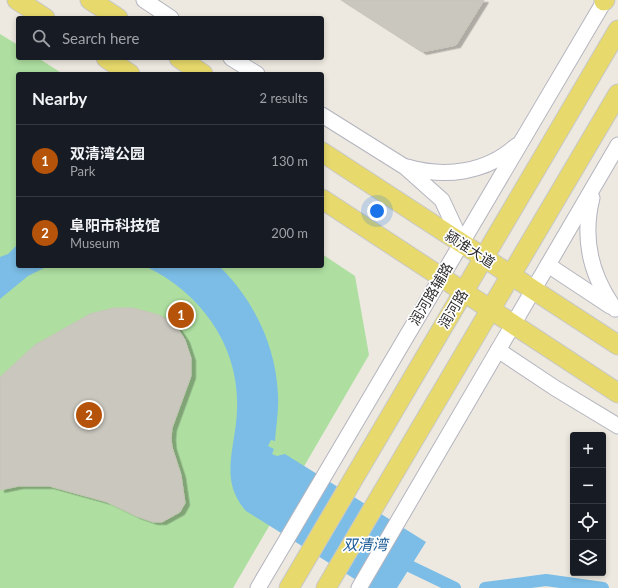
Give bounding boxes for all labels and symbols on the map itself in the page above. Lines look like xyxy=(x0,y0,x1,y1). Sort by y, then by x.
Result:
your location xyxy=(367,201,387,221)
street label: 颍淮大道 xyxy=(442,226,498,271)
street label: 润河路辅路 xyxy=(406,260,456,328)
street label: 润河路 xyxy=(435,287,471,331)
pin: 1 xyxy=(168,300,194,330)
pin: 2 xyxy=(76,400,102,430)
water label: 双清湾 xyxy=(342,535,390,553)

